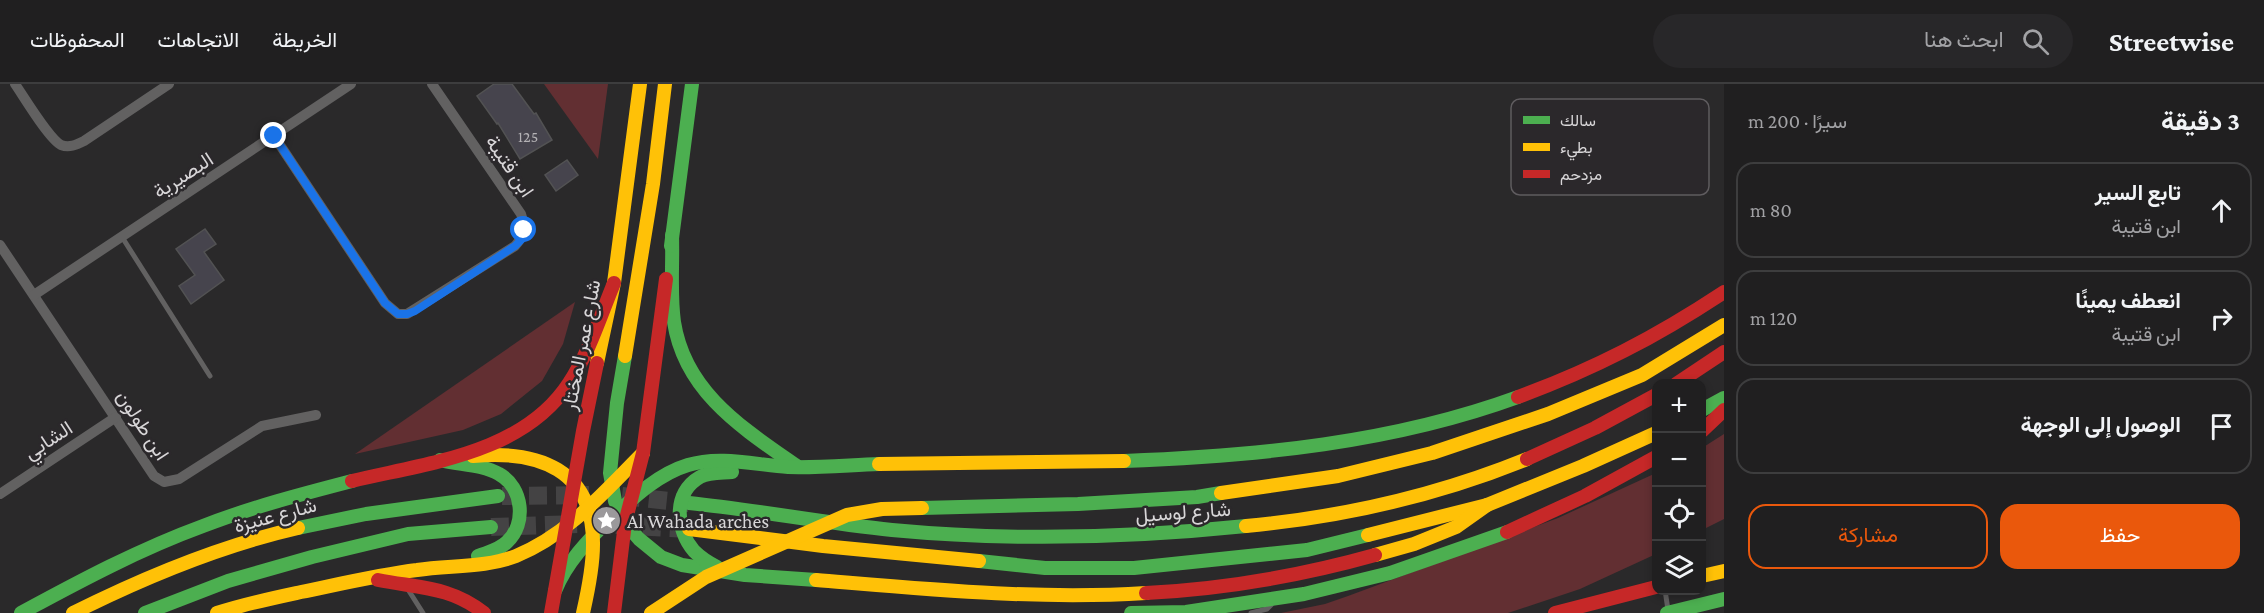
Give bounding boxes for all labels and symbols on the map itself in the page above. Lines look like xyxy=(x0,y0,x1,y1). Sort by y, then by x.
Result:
legend xyxy=(1511,99,1709,195)
text: سالك xyxy=(1560,112,1596,129)
route end xyxy=(260,122,286,148)
house number: 125 xyxy=(518,128,538,145)
street label: ابن قتيبة xyxy=(481,131,539,202)
text: بطيء xyxy=(1560,139,1592,161)
street label: البصيرية xyxy=(149,148,218,204)
text: مزدحم xyxy=(1560,166,1602,185)
route start xyxy=(510,216,536,242)
street label: شارع عمر المختار xyxy=(557,278,607,414)
street label: ابن طولون xyxy=(111,386,174,465)
street label: الشابي xyxy=(20,416,80,469)
street label: شارع عنيزة xyxy=(231,493,319,539)
street label: شارع لوسيل xyxy=(1134,498,1232,529)
place icon: Al Wahada arches xyxy=(590,505,622,537)
place label: Al Wahada arches xyxy=(627,510,769,532)

